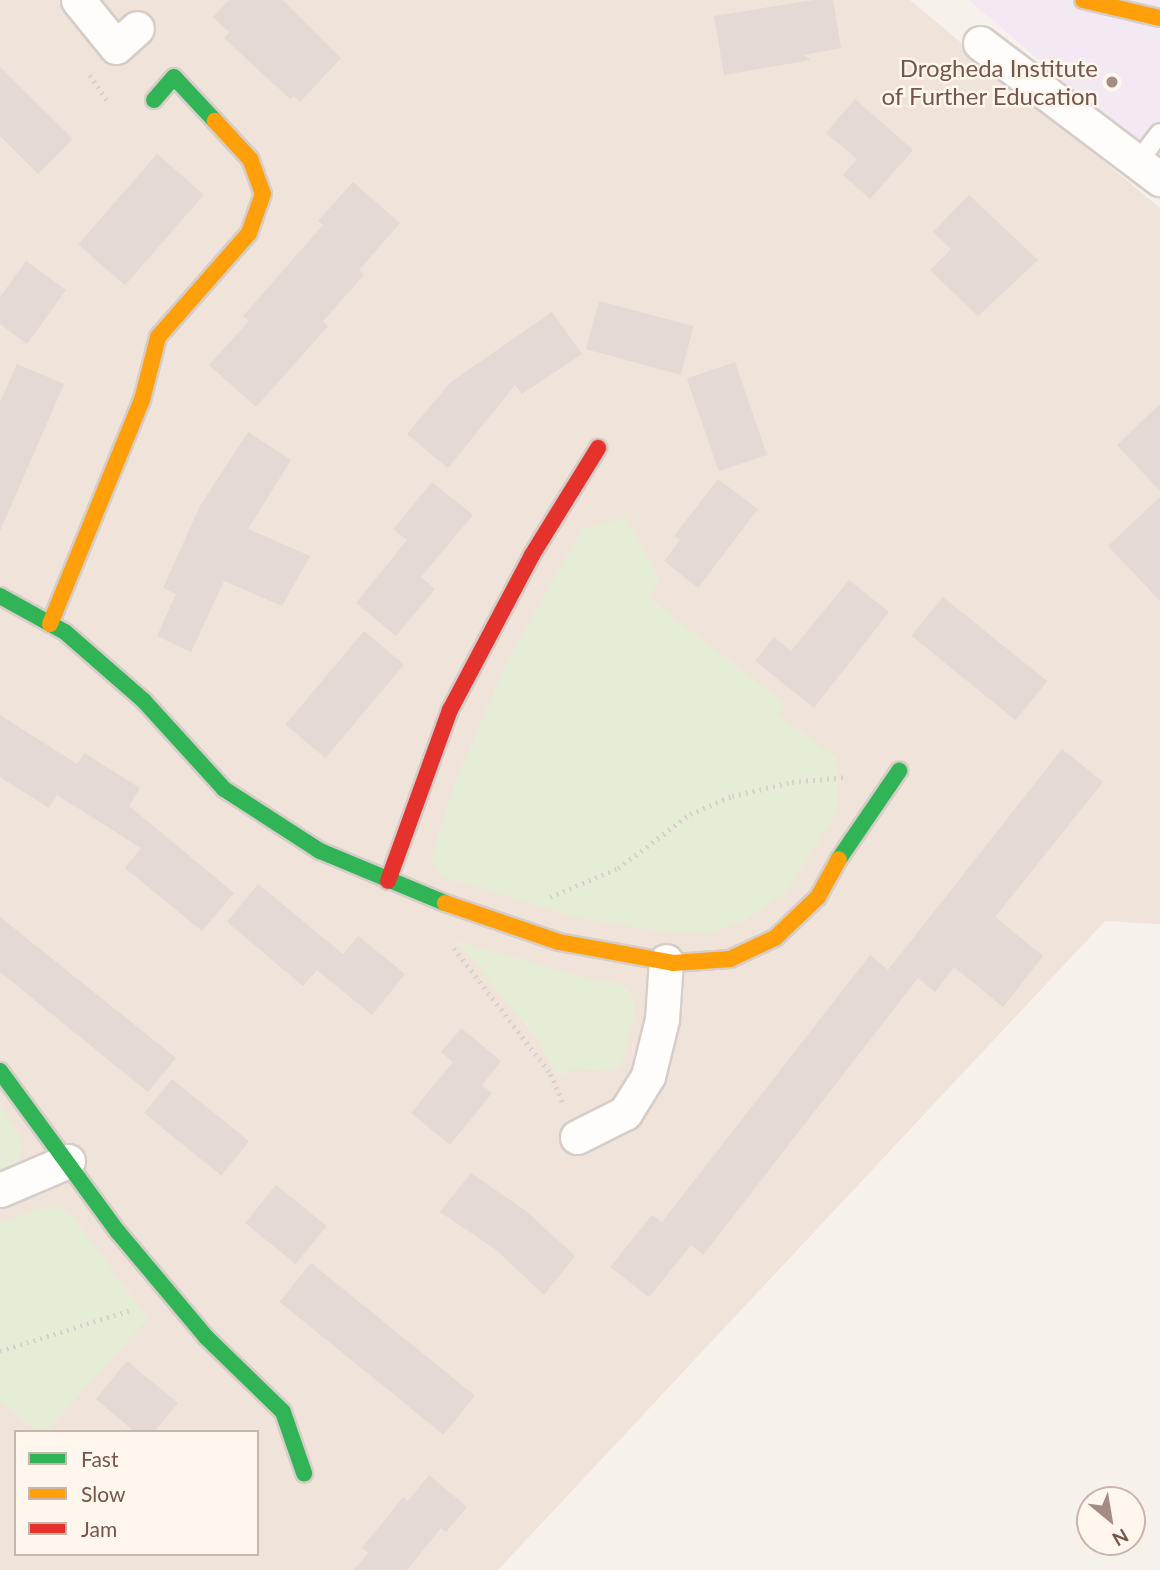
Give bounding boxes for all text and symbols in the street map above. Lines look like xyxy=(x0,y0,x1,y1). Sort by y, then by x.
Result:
place label: Drogheda Institute of Further Education xyxy=(881,54,1098,110)
marker: Drogheda Institute of Further Education xyxy=(1104,74,1120,90)
legend xyxy=(14,1430,259,1556)
text: Fast xyxy=(81,1446,118,1471)
text: Slow xyxy=(81,1481,125,1506)
north arrow xyxy=(1076,1486,1146,1556)
text: Jam xyxy=(81,1516,117,1541)
text: N xyxy=(1109,1524,1133,1552)

